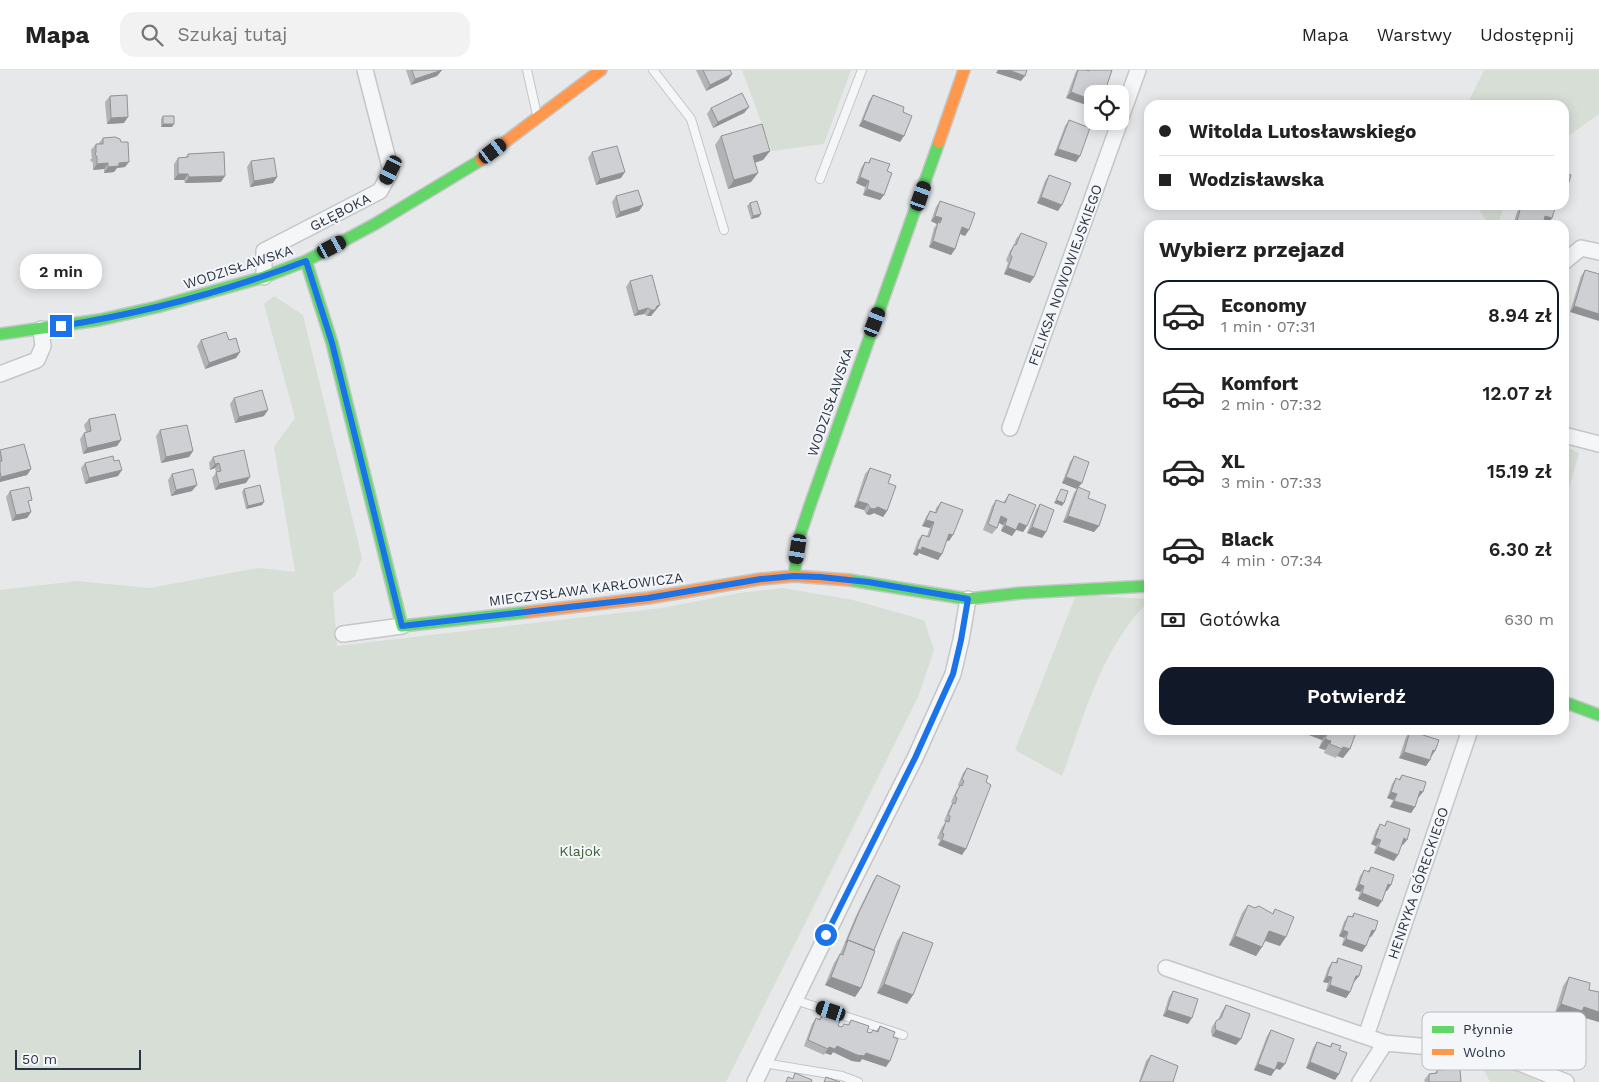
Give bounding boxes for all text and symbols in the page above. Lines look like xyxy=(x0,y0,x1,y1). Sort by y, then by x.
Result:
search box xyxy=(120,12,470,57)
text: Mapa xyxy=(25,21,90,49)
icon: search xyxy=(138,21,166,49)
text: Szukaj tutaj xyxy=(178,23,287,46)
text: Mapa xyxy=(1302,24,1349,45)
text: Warstwy xyxy=(1377,24,1452,45)
text: Udostępnij xyxy=(1480,24,1574,45)
map controls xyxy=(1084,85,1129,130)
button: locate xyxy=(1084,85,1129,130)
text: Witolda Lutosławskiego xyxy=(1189,120,1416,143)
car xyxy=(476,136,509,166)
car xyxy=(377,153,404,187)
text: Wodzisławska xyxy=(1189,168,1324,191)
car xyxy=(909,179,932,213)
street label: FELIKSA NOWOWIEJSKIEGO xyxy=(1025,182,1105,368)
street label: GŁĘBOKA xyxy=(307,190,373,234)
car xyxy=(315,233,348,261)
text: Wybierz przejazd xyxy=(1159,237,1344,262)
street label: WODZISŁAWSKA xyxy=(181,242,295,292)
callout: 2 min xyxy=(20,254,102,288)
text: 2 min xyxy=(39,262,83,281)
icon: car xyxy=(1161,293,1206,338)
text: Economy xyxy=(1221,294,1306,317)
text: 8.94 zł xyxy=(1488,304,1552,327)
car xyxy=(862,305,887,339)
route end xyxy=(50,315,72,337)
text: 1 min · 07:31 xyxy=(1221,317,1316,336)
street label: WODZISŁAWSKA xyxy=(804,346,856,458)
icon: car xyxy=(1161,371,1206,416)
text: Komfort xyxy=(1221,372,1298,395)
text: 12.07 zł xyxy=(1482,382,1552,405)
text: 2 min · 07:32 xyxy=(1221,395,1322,414)
icon: car xyxy=(1161,449,1206,494)
text: XL xyxy=(1221,450,1245,473)
text: 15.19 zł xyxy=(1487,460,1552,483)
text: 3 min · 07:33 xyxy=(1221,473,1322,492)
icon: car xyxy=(1161,527,1206,572)
text: Black xyxy=(1221,528,1274,551)
car xyxy=(788,533,807,565)
text: 6.30 zł xyxy=(1489,538,1552,561)
text: 4 min · 07:34 xyxy=(1221,551,1323,570)
street label: MIECZYSŁAWA KARŁOWICZA xyxy=(488,569,684,609)
icon: cash xyxy=(1159,606,1187,634)
text: Gotówka xyxy=(1199,608,1280,631)
text: 630 m xyxy=(1504,610,1554,629)
button: Potwierdź xyxy=(1159,667,1554,725)
street label: HENRYKA GÓRECKIEGO xyxy=(1384,805,1452,961)
park label: Klajok xyxy=(559,843,601,859)
route start xyxy=(815,924,837,946)
car xyxy=(814,999,847,1023)
legend xyxy=(1422,1012,1586,1070)
text: Płynnie xyxy=(1463,1021,1513,1037)
text: Wolno xyxy=(1463,1044,1506,1060)
scale bar xyxy=(15,1047,141,1070)
text: 50 m xyxy=(22,1051,57,1067)

